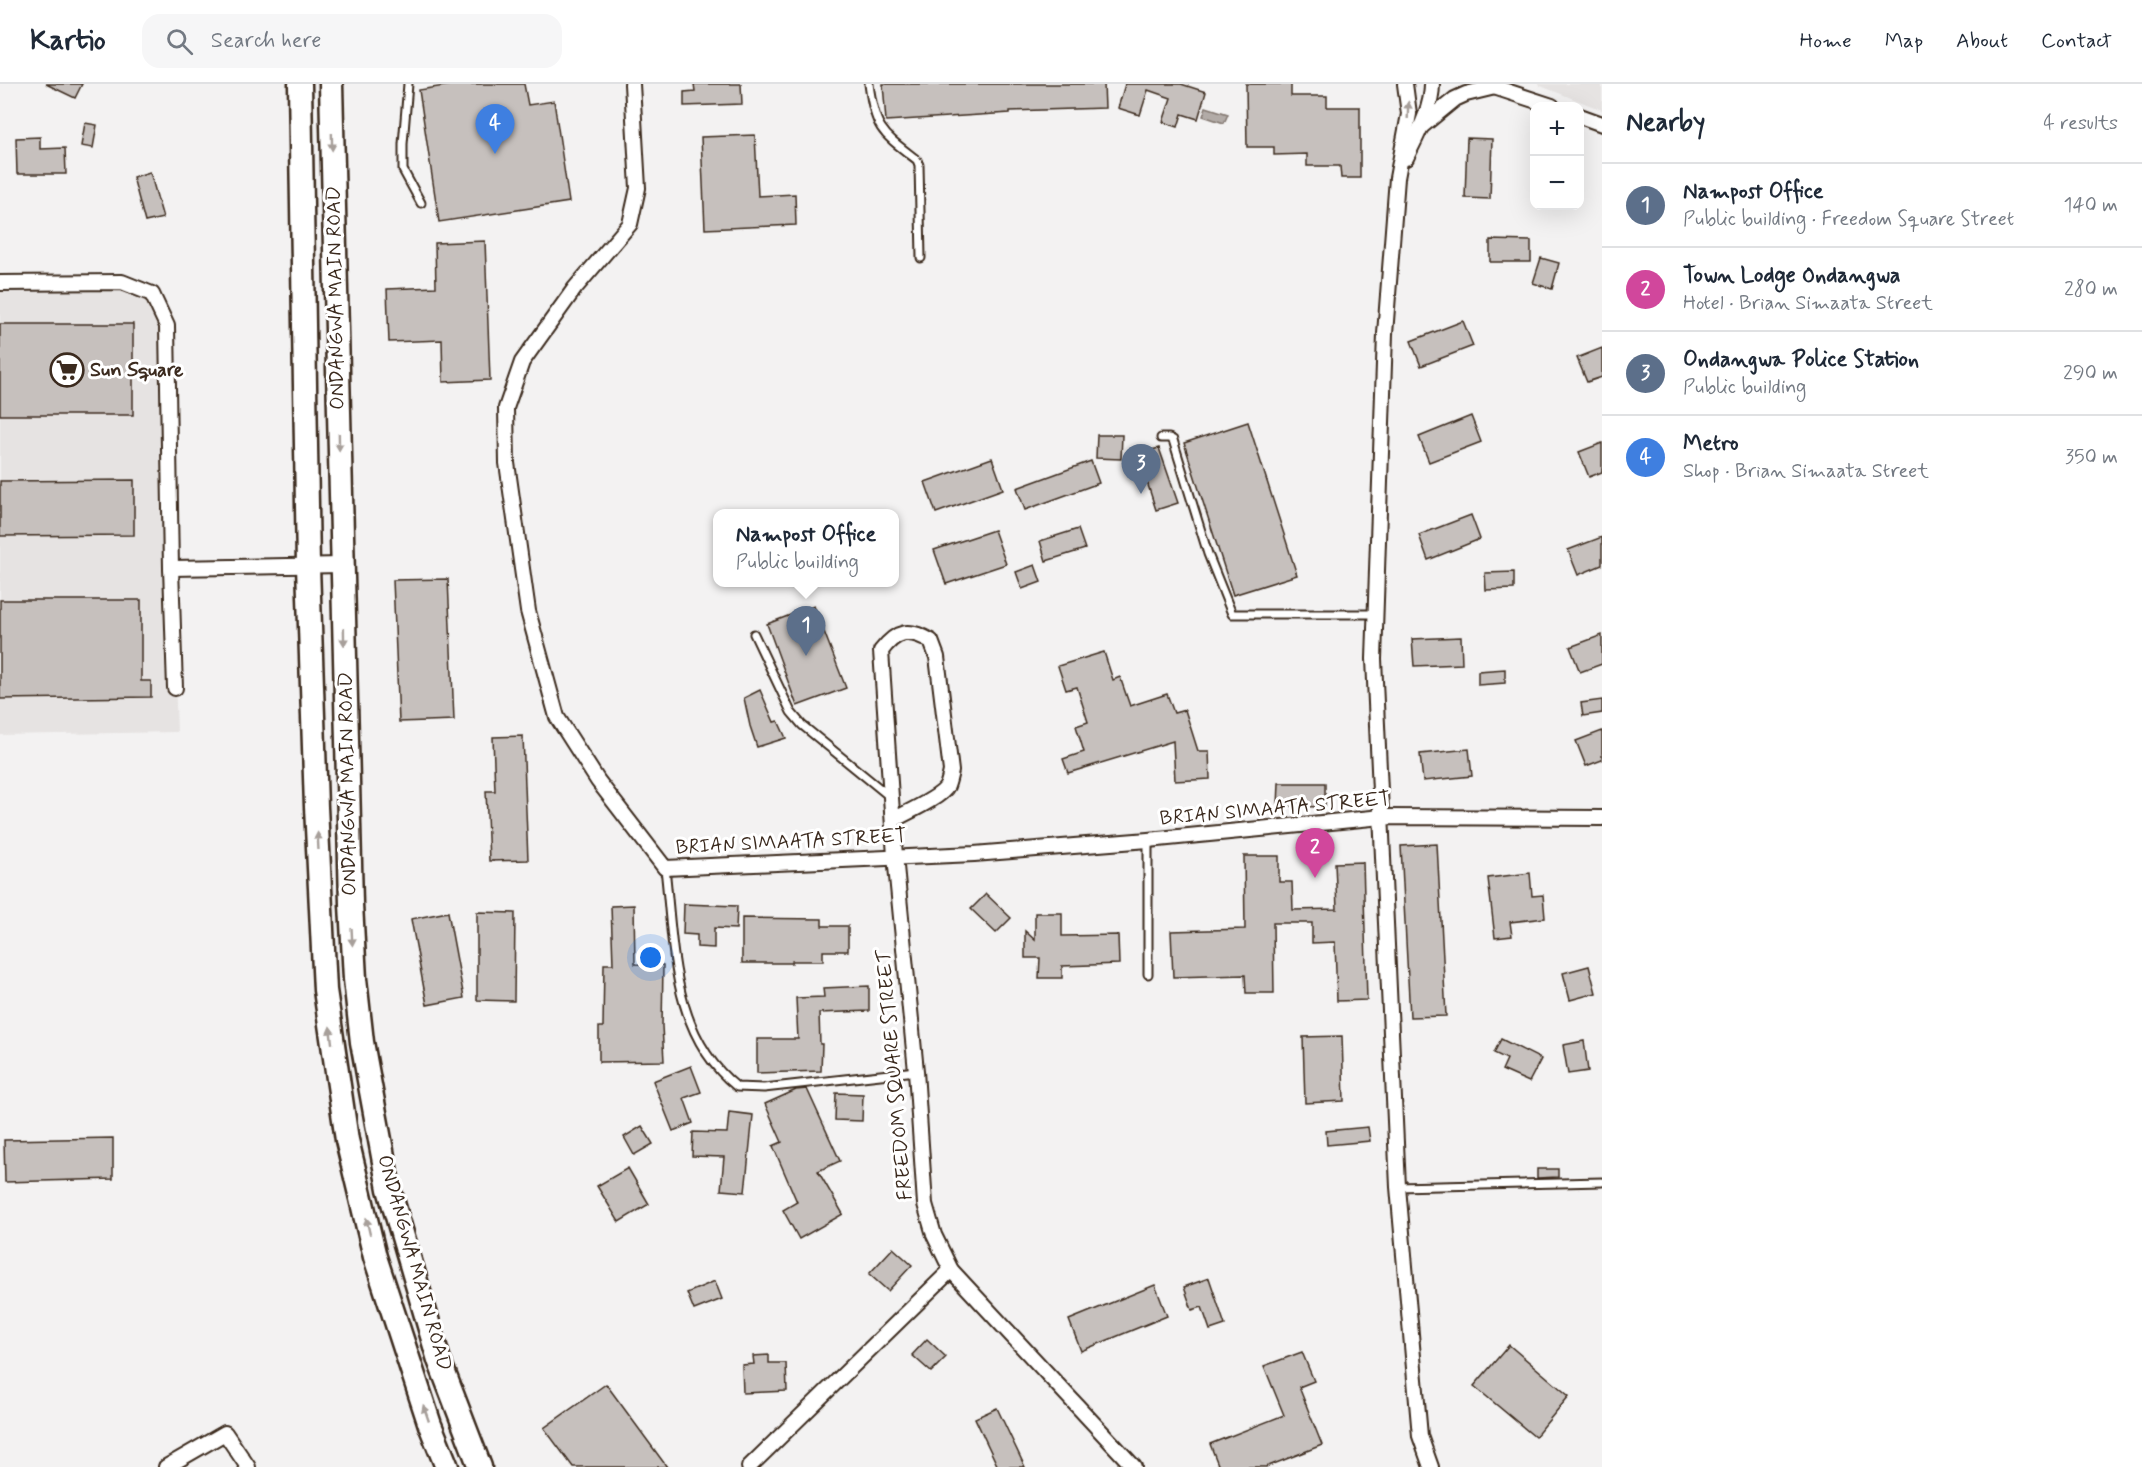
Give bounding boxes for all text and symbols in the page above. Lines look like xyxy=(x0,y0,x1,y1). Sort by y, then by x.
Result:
search box xyxy=(142,14,562,68)
text: Kartio xyxy=(30,23,106,60)
icon: search xyxy=(163,25,196,58)
text: Search here xyxy=(211,27,322,55)
text: Home xyxy=(1800,27,1852,55)
text: Map xyxy=(1885,27,1923,55)
text: About xyxy=(1956,27,2008,55)
text: Contact xyxy=(2041,27,2112,55)
one-way arrow xyxy=(1404,101,1413,120)
map controls xyxy=(1530,102,1584,210)
button: + xyxy=(1530,102,1584,156)
pin: 4 xyxy=(476,104,514,154)
text: Nearby xyxy=(1626,106,1705,140)
text: 4 results xyxy=(2043,110,2118,137)
one-way arrow xyxy=(328,133,337,152)
button: − xyxy=(1530,156,1584,210)
text: Nampost Office xyxy=(1683,178,1824,206)
street label: ONDANGWA MAIN ROAD xyxy=(321,186,351,410)
text: 1 xyxy=(1641,192,1650,219)
text: 140 m xyxy=(2064,192,2118,219)
text: Public building · Freedom Square Street xyxy=(1683,206,2014,233)
text: Town Lodge Ondangwa xyxy=(1683,262,1901,290)
text: 2 xyxy=(1641,276,1650,303)
text: 280 m xyxy=(2064,276,2118,303)
text: Hotel · Brian Simaata Street xyxy=(1683,290,1933,317)
text: Ondangwa Police Station xyxy=(1683,346,1919,374)
supermarket icon: Sun Square xyxy=(49,352,85,388)
place label: Sun Square xyxy=(90,357,184,384)
text: 3 xyxy=(1641,360,1650,387)
text: 290 m xyxy=(2063,360,2118,387)
text: Public building xyxy=(1683,374,1806,401)
text: Metro xyxy=(1683,430,1738,458)
one-way arrow xyxy=(334,433,344,452)
pin: 3 xyxy=(1122,444,1160,494)
text: 4 xyxy=(1640,444,1651,471)
text: 350 m xyxy=(2065,444,2118,471)
text: Shop · Brian Simaata Street xyxy=(1683,458,1929,485)
popup xyxy=(713,509,899,587)
text: Nampost Office xyxy=(736,521,876,549)
text: Public building xyxy=(736,549,859,576)
pin: 1 xyxy=(786,606,826,656)
one-way arrow xyxy=(339,628,349,647)
street label: ONDANGWA MAIN ROAD xyxy=(333,672,363,896)
street label: BRIAN SIMAATA STREET xyxy=(1159,785,1391,833)
street label: BRIAN SIMAATA STREET xyxy=(675,822,907,862)
pin: 2 xyxy=(1296,828,1334,878)
one-way arrow xyxy=(313,831,322,850)
one-way arrow xyxy=(348,928,357,947)
your location xyxy=(636,943,665,972)
street label: FREEDOM SQUARE STREET xyxy=(870,947,919,1201)
one-way arrow xyxy=(326,1026,336,1045)
street label: ONDANGWA MAIN ROAD xyxy=(370,1152,458,1374)
one-way arrow xyxy=(363,1217,373,1236)
one-way arrow xyxy=(421,1403,430,1421)

